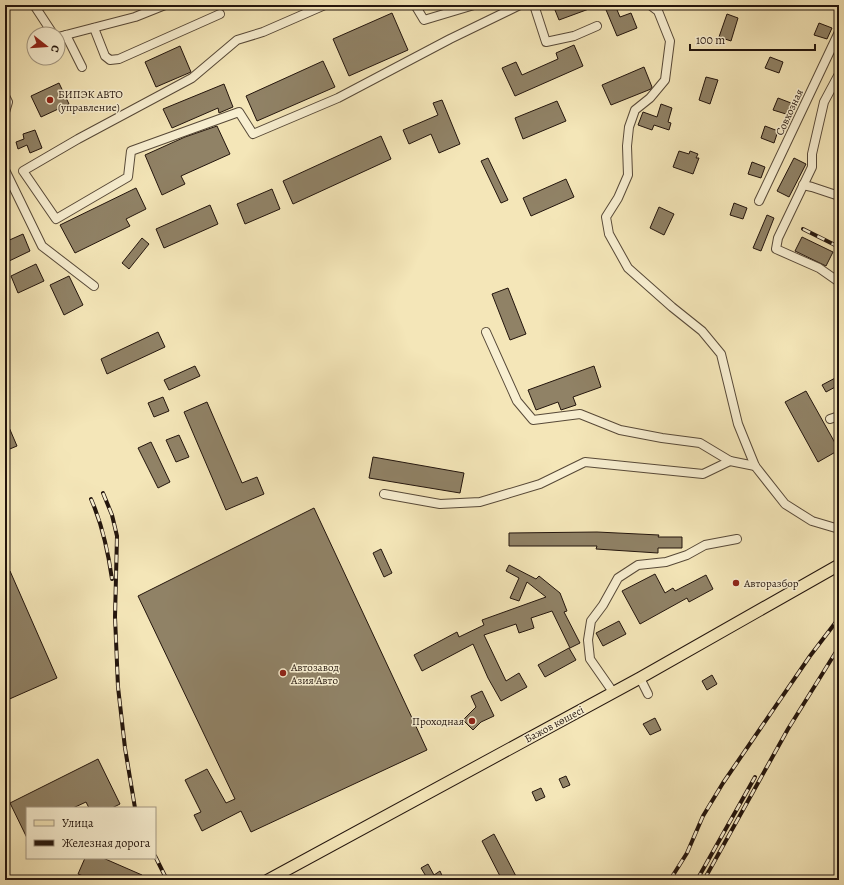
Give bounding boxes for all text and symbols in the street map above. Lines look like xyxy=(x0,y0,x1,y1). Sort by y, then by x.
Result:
north arrow xyxy=(26,26,66,66)
scale bar xyxy=(690,26,815,52)
text: 100 m xyxy=(696,32,725,48)
text: С xyxy=(47,43,63,54)
place label: БИПЭК АВТО (управление) xyxy=(58,87,123,115)
street label: Совхозная xyxy=(772,87,807,138)
marker: БИПЭК АВТО (управление) xyxy=(45,95,55,105)
place label: Авторазбор xyxy=(743,576,799,591)
marker: Авторазбор xyxy=(731,578,741,588)
place label: Автозавод Азия Авто xyxy=(290,660,339,688)
marker: Автозавод Азия Авто xyxy=(278,668,288,678)
street label: Бажов көшесі xyxy=(522,702,587,746)
place label: Проходная xyxy=(412,714,464,729)
marker: Проходная xyxy=(467,716,477,726)
legend xyxy=(26,807,156,859)
text: Улица xyxy=(62,815,94,831)
text: Железная дорога xyxy=(62,835,151,851)

